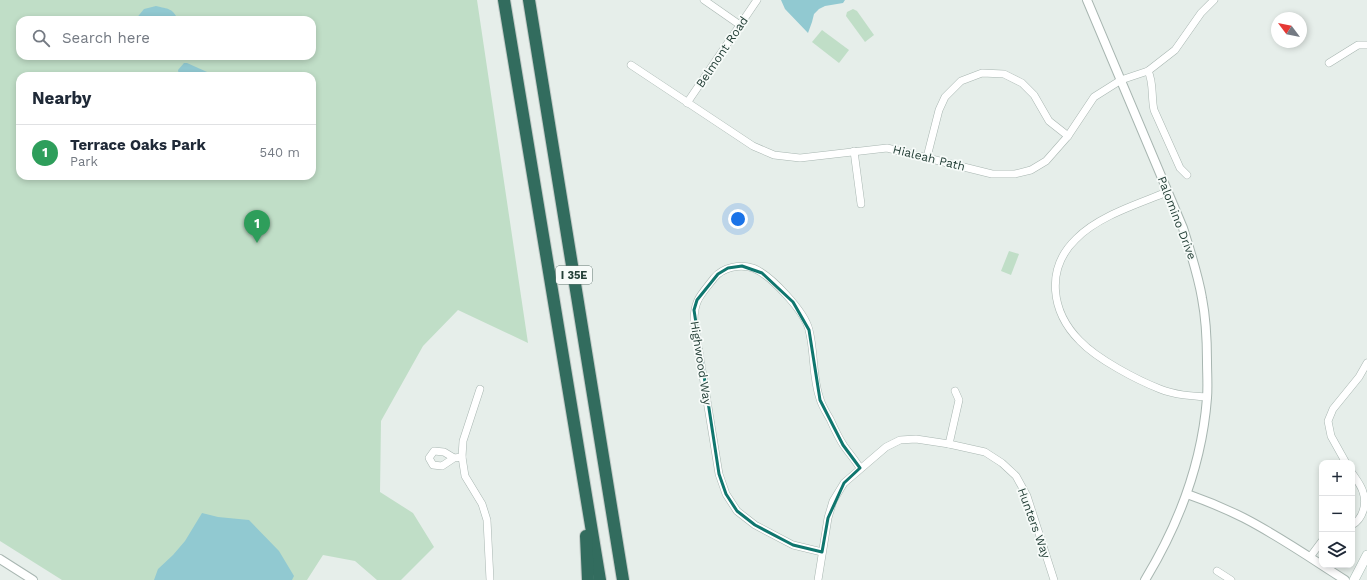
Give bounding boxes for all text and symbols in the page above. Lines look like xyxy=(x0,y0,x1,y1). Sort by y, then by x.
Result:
north arrow xyxy=(1271,12,1307,48)
street label: Belmont Road xyxy=(693,14,751,90)
search box xyxy=(16,16,316,60)
icon: search xyxy=(30,27,52,49)
text: Search here xyxy=(62,29,150,47)
text: Nearby xyxy=(32,88,91,108)
text: Terrace Oaks Park xyxy=(70,136,206,154)
street label: Hialeah Path xyxy=(891,142,967,174)
text: 1 xyxy=(42,145,48,160)
text: 540 m xyxy=(260,145,300,160)
text: Park xyxy=(70,154,98,169)
street label: Palomino Drive xyxy=(1155,174,1199,262)
your location xyxy=(728,209,748,229)
pin: 1 xyxy=(244,210,270,243)
road number: I 35E xyxy=(556,266,592,284)
street label: Highwood Way xyxy=(687,320,715,407)
map controls xyxy=(1319,460,1355,568)
button: + xyxy=(1319,460,1355,496)
street label: Hunters Way xyxy=(1015,486,1053,561)
button: − xyxy=(1319,496,1355,532)
button: layers xyxy=(1319,532,1355,568)

